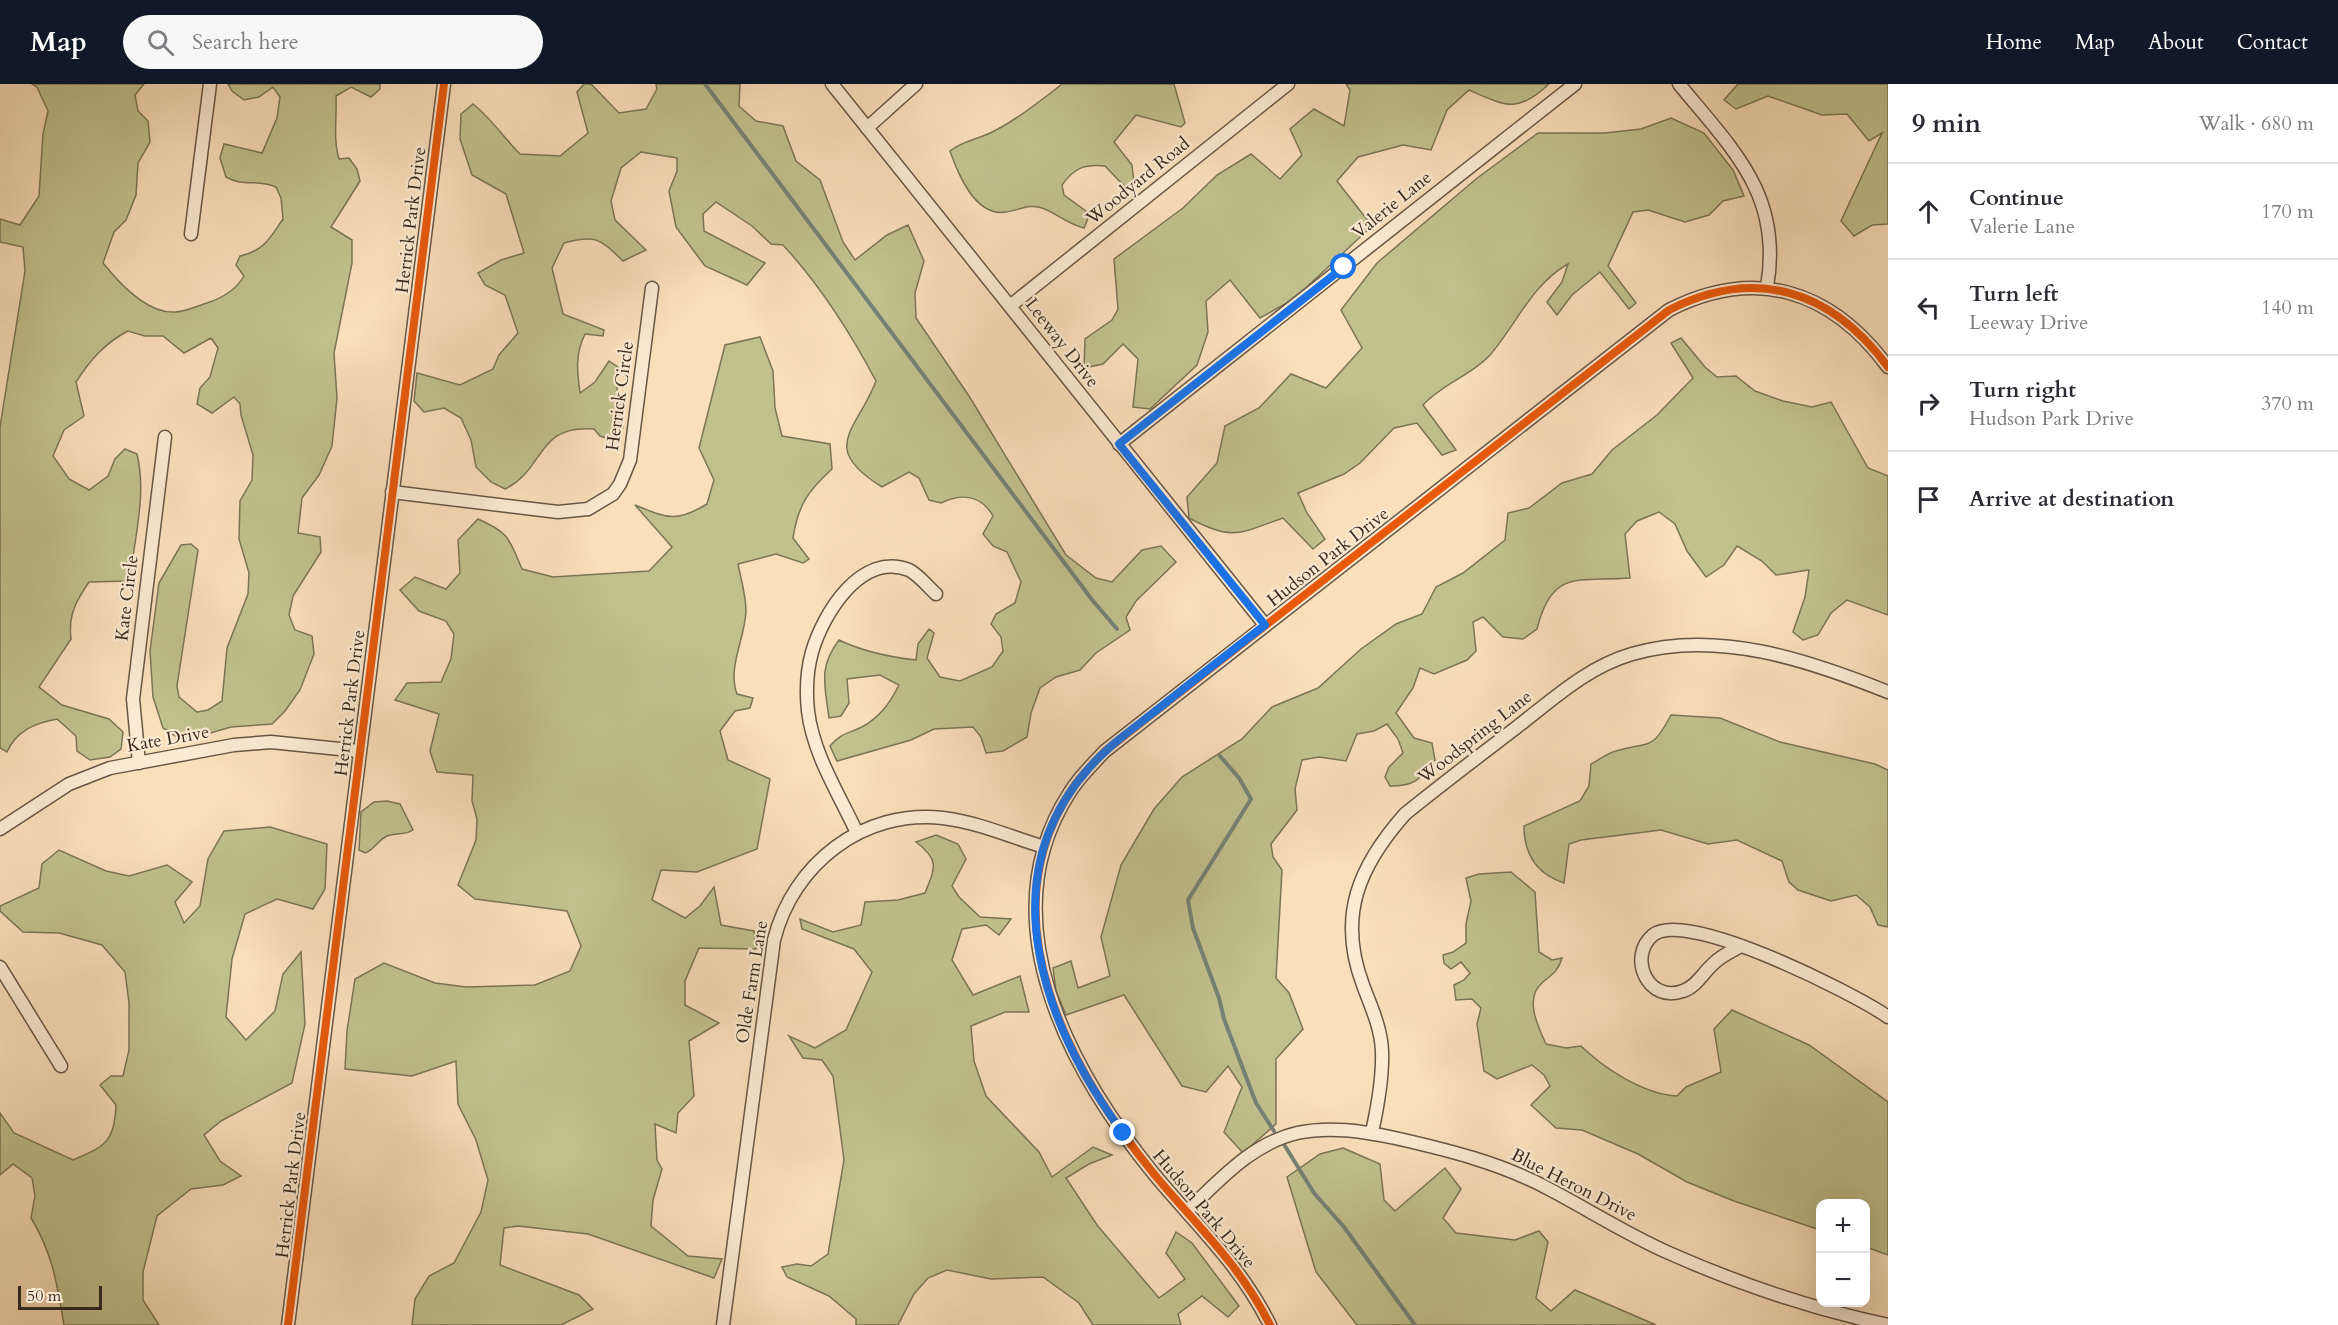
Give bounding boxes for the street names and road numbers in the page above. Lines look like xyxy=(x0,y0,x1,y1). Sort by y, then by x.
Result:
street label: Woodyard Road xyxy=(1080,131,1195,231)
street label: Herrick Park Drive xyxy=(390,145,432,295)
street label: Valerie Lane xyxy=(1347,165,1437,245)
street label: Leeway Drive xyxy=(1019,293,1105,393)
street label: Herrick Circle xyxy=(600,340,640,452)
street label: Hudson Park Drive xyxy=(1262,501,1394,613)
street label: Kate Circle xyxy=(109,554,145,642)
street label: Herrick Park Drive xyxy=(329,628,371,778)
street label: Woodspring Lane xyxy=(1412,685,1537,790)
street label: Kate Drive xyxy=(125,719,211,759)
street label: Olde Farm Lane xyxy=(730,919,774,1045)
street label: Herrick Park Drive xyxy=(270,1110,312,1260)
street label: Blue Heron Drive xyxy=(1507,1143,1641,1227)
street label: Hudson Park Drive xyxy=(1147,1144,1261,1274)

